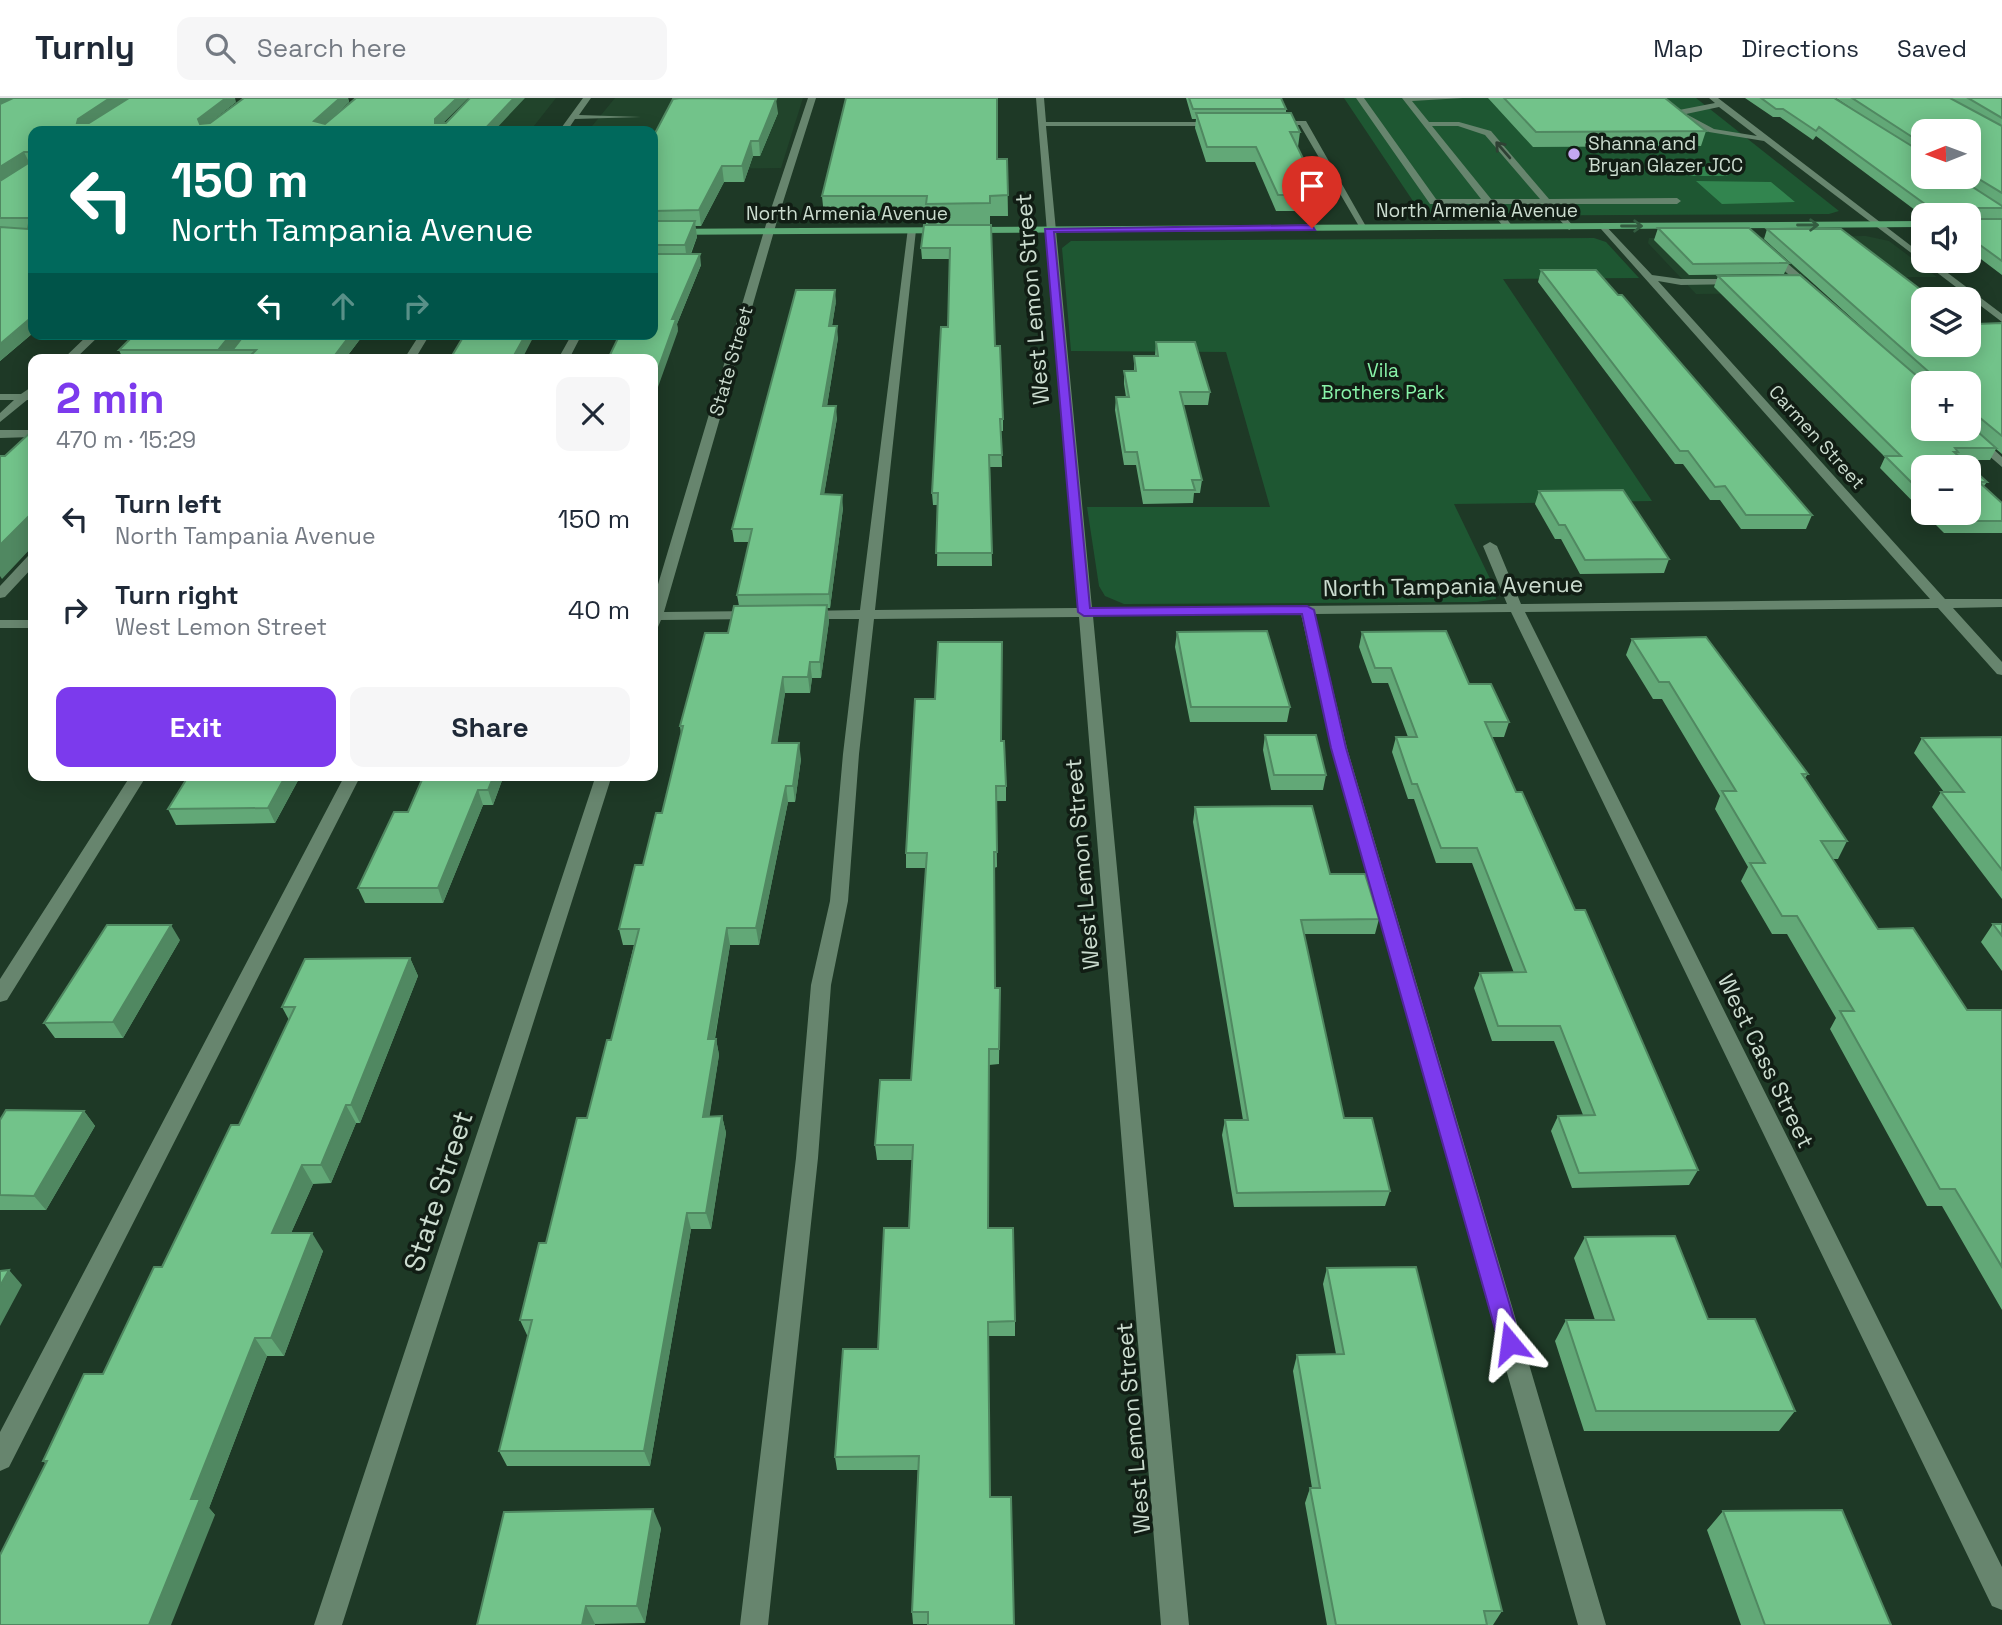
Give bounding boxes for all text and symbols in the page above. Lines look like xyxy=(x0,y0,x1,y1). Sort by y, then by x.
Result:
search box xyxy=(177,17,667,80)
text: Turnly xyxy=(35,27,135,69)
icon: search xyxy=(201,29,239,67)
text: Search here xyxy=(257,31,407,65)
text: Map xyxy=(1653,33,1703,64)
text: Directions xyxy=(1741,33,1859,64)
text: Saved xyxy=(1897,33,1967,64)
north arrow xyxy=(1911,119,1981,189)
map controls xyxy=(1911,119,1981,525)
place label: Shanna and Bryan Glazer JCC xyxy=(1588,131,1743,178)
one-way arrow xyxy=(1495,141,1511,159)
marker: Shanna and Bryan Glazer JCC xyxy=(1566,146,1582,162)
text: 150 m xyxy=(171,149,309,211)
icon: left xyxy=(56,154,147,245)
pin xyxy=(1282,156,1342,228)
icon: arrive xyxy=(1293,167,1331,205)
street label: West Lemon Street xyxy=(1008,192,1056,406)
street label: North Armenia Avenue xyxy=(1376,198,1578,223)
street label: North Armenia Avenue xyxy=(746,201,948,226)
button: sound xyxy=(1911,203,1981,273)
text: North Tampania Avenue xyxy=(171,210,533,250)
one-way arrow xyxy=(1796,218,1819,232)
one-way arrow xyxy=(1620,219,1643,233)
icon: left xyxy=(251,287,289,325)
icon: ahead xyxy=(324,287,362,325)
icon: right xyxy=(397,287,435,325)
button: layers xyxy=(1911,287,1981,357)
street label: State Street xyxy=(703,303,759,419)
park label: Vila Brothers Park xyxy=(1321,358,1445,405)
button: + xyxy=(1911,371,1981,441)
text: 2 min xyxy=(56,372,165,425)
button: close xyxy=(556,377,630,451)
street label: Carmen Street xyxy=(1763,379,1871,495)
text: 470 m · 15:29 xyxy=(56,425,196,455)
button: − xyxy=(1911,455,1981,525)
text: Turn left xyxy=(115,487,222,521)
icon: left xyxy=(56,500,94,538)
text: 150 m xyxy=(558,502,630,536)
text: North Tampania Avenue xyxy=(115,521,376,551)
street label: North Tampania Avenue xyxy=(1323,569,1583,603)
text: Turn right xyxy=(115,578,239,612)
icon: right xyxy=(56,591,94,629)
text: 40 m xyxy=(568,593,630,627)
text: West Lemon Street xyxy=(115,612,327,642)
button: Exit xyxy=(56,687,336,767)
button: Share xyxy=(350,687,630,767)
street label: West Lemon Street xyxy=(1058,757,1106,971)
street label: West Cass Street xyxy=(1711,969,1821,1153)
street label: State Street xyxy=(395,1106,481,1276)
position arrow xyxy=(1473,1306,1547,1380)
street label: West Lemon Street xyxy=(1109,1321,1157,1535)

